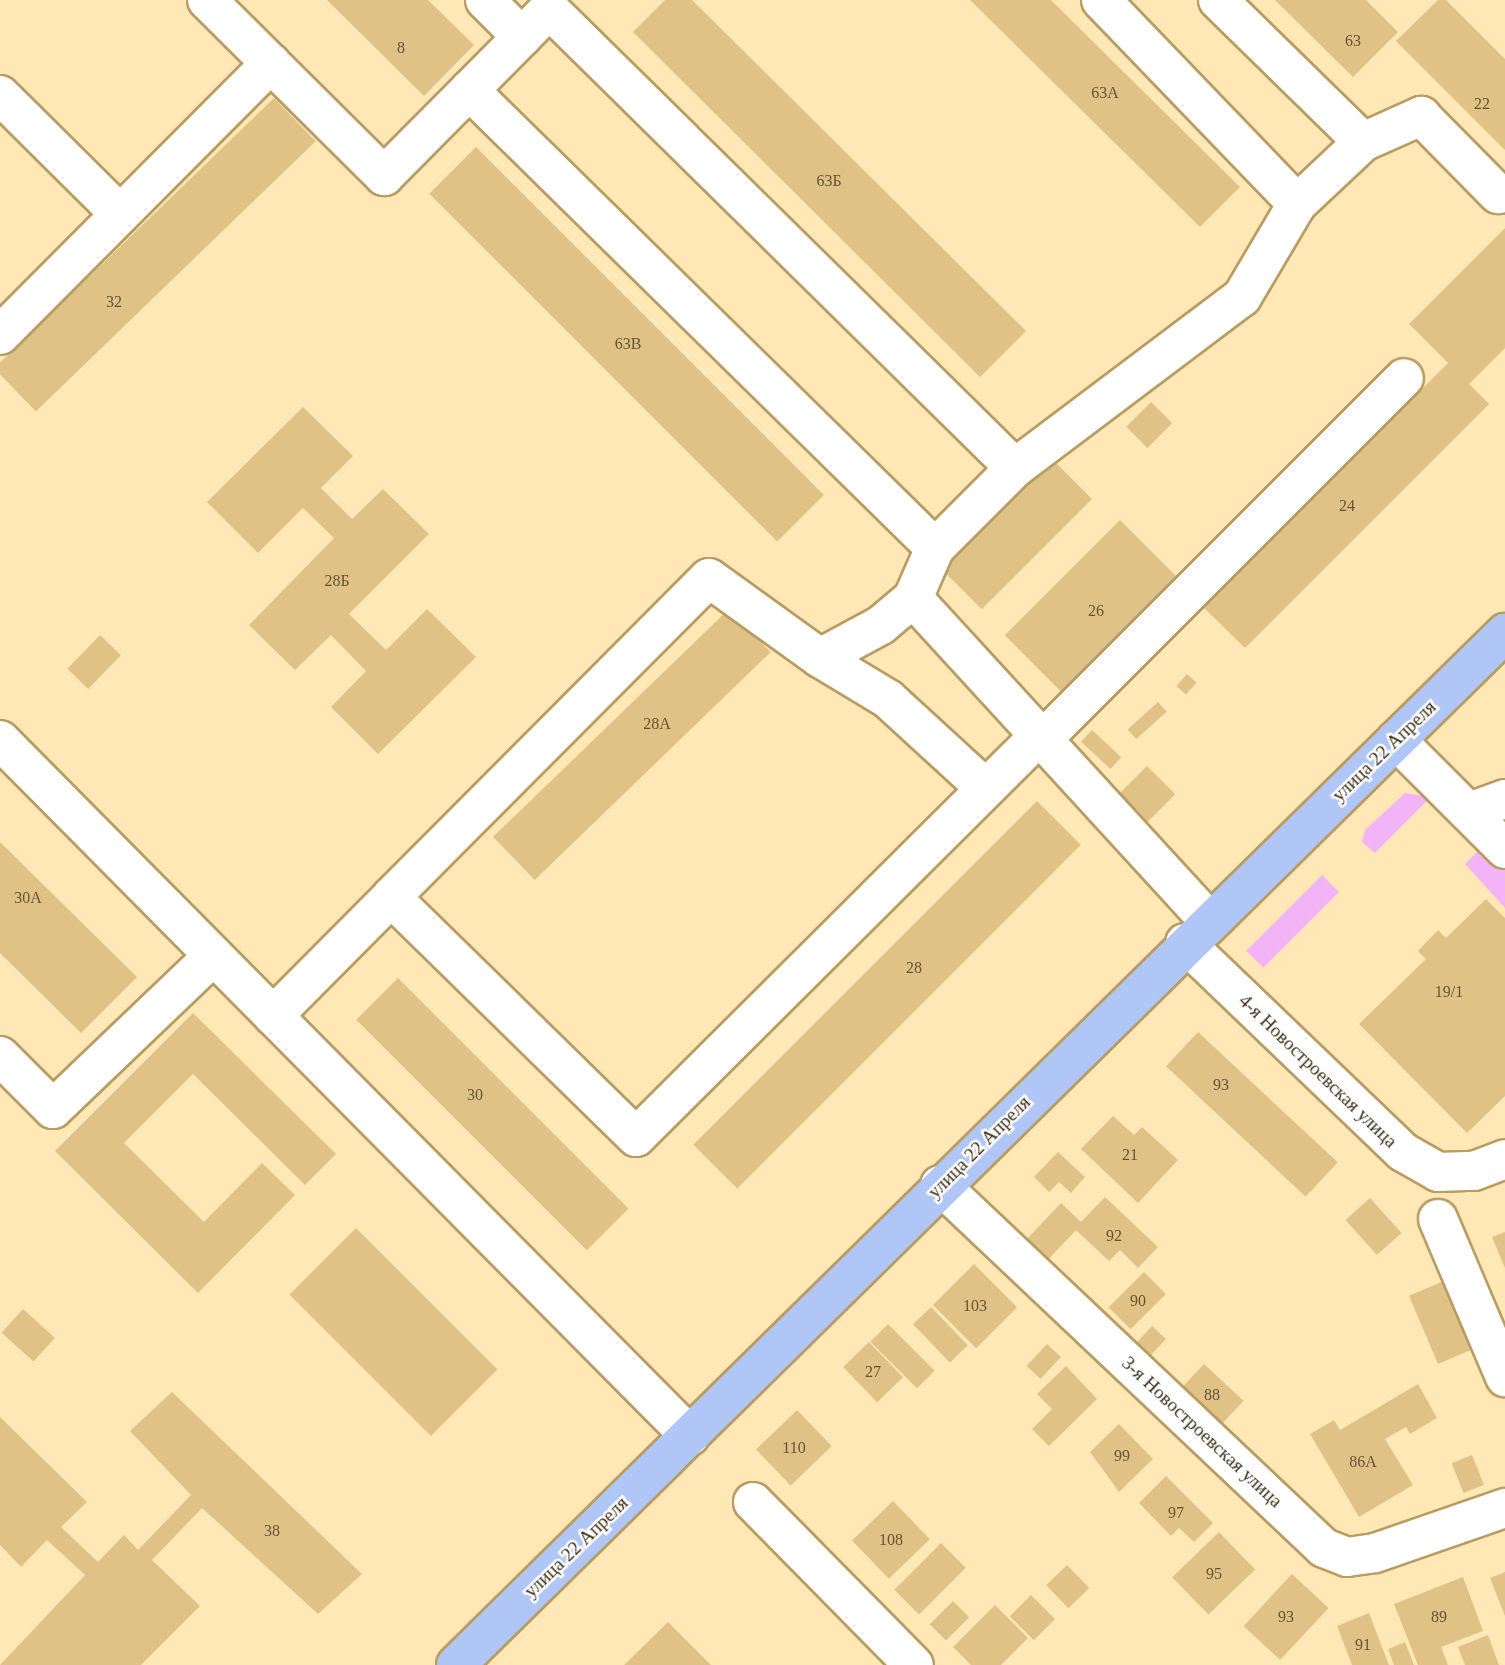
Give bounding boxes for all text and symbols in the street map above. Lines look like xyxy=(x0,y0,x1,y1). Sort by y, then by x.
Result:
house number: 63 xyxy=(1345,31,1361,51)
house number: 8 xyxy=(397,38,405,58)
house number: 63А xyxy=(1091,83,1119,103)
house number: 22 xyxy=(1474,94,1490,114)
house number: 63Б xyxy=(816,171,842,191)
house number: 32 xyxy=(106,292,122,312)
house number: 63В xyxy=(615,334,641,354)
house number: 24 xyxy=(1339,496,1355,516)
house number: 28Б xyxy=(324,571,350,591)
house number: 26 xyxy=(1088,601,1104,621)
street label: улица 22 Апреля xyxy=(1327,696,1441,806)
house number: 28А xyxy=(643,714,671,734)
house number: 30А xyxy=(14,888,42,908)
house number: 28 xyxy=(906,958,922,978)
house number: 19/1 xyxy=(1435,982,1463,1002)
street label: 4-я Новостроевская улица xyxy=(1234,989,1402,1153)
house number: 93 xyxy=(1213,1075,1229,1095)
house number: 30 xyxy=(467,1085,483,1105)
street label: улица 22 Апреля xyxy=(923,1091,1035,1203)
house number: 21 xyxy=(1122,1145,1138,1165)
house number: 92 xyxy=(1106,1226,1122,1246)
house number: 90 xyxy=(1130,1291,1146,1311)
house number: 103 xyxy=(963,1296,987,1316)
street label: 3-я Новостроевская улица xyxy=(1117,1352,1287,1512)
house number: 27 xyxy=(865,1362,881,1382)
house number: 88 xyxy=(1204,1385,1220,1405)
house number: 110 xyxy=(782,1438,806,1458)
house number: 99 xyxy=(1114,1446,1130,1466)
house number: 86А xyxy=(1349,1452,1377,1472)
street label: улица 22 Апреля xyxy=(519,1492,633,1602)
house number: 97 xyxy=(1168,1503,1184,1523)
house number: 38 xyxy=(264,1521,280,1541)
house number: 108 xyxy=(879,1530,903,1550)
house number: 95 xyxy=(1206,1564,1222,1584)
house number: 93 xyxy=(1278,1607,1294,1627)
house number: 89 xyxy=(1431,1607,1447,1627)
house number: 91 xyxy=(1355,1635,1371,1655)

